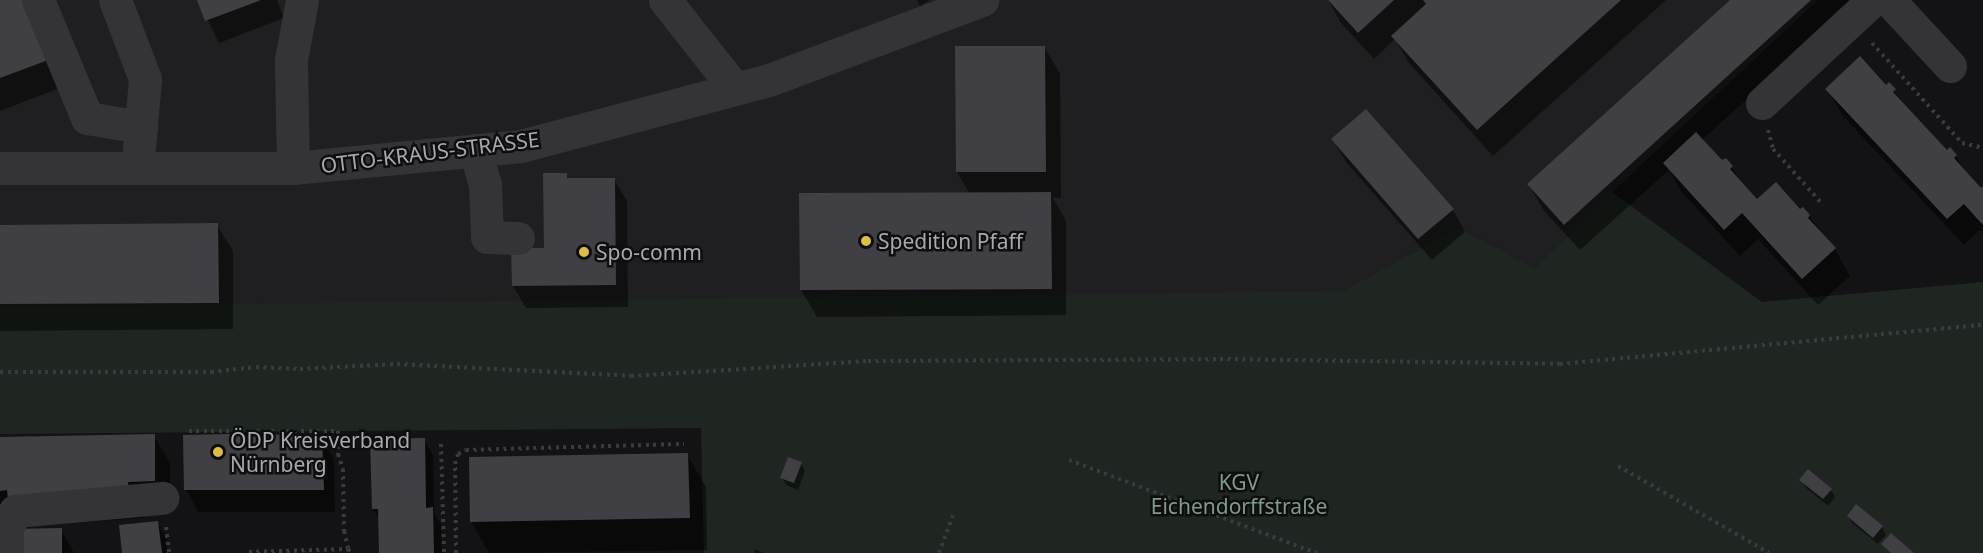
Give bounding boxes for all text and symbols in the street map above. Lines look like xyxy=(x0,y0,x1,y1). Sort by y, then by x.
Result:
street label: OTTO-KRAUS-STRASSE xyxy=(319,126,541,178)
place label: Spedition Pfaff xyxy=(878,228,1023,254)
marker: Spedition Pfaff xyxy=(859,234,873,248)
place label: Spo-comm xyxy=(596,239,702,265)
marker: Spo-comm xyxy=(577,245,591,259)
place label: ÖDP Kreisverband Nürnberg xyxy=(230,427,410,477)
marker: ÖDP Kreisverband Nürnberg xyxy=(211,445,225,459)
park label: KGV Eichendorffstraße xyxy=(1151,469,1327,519)

